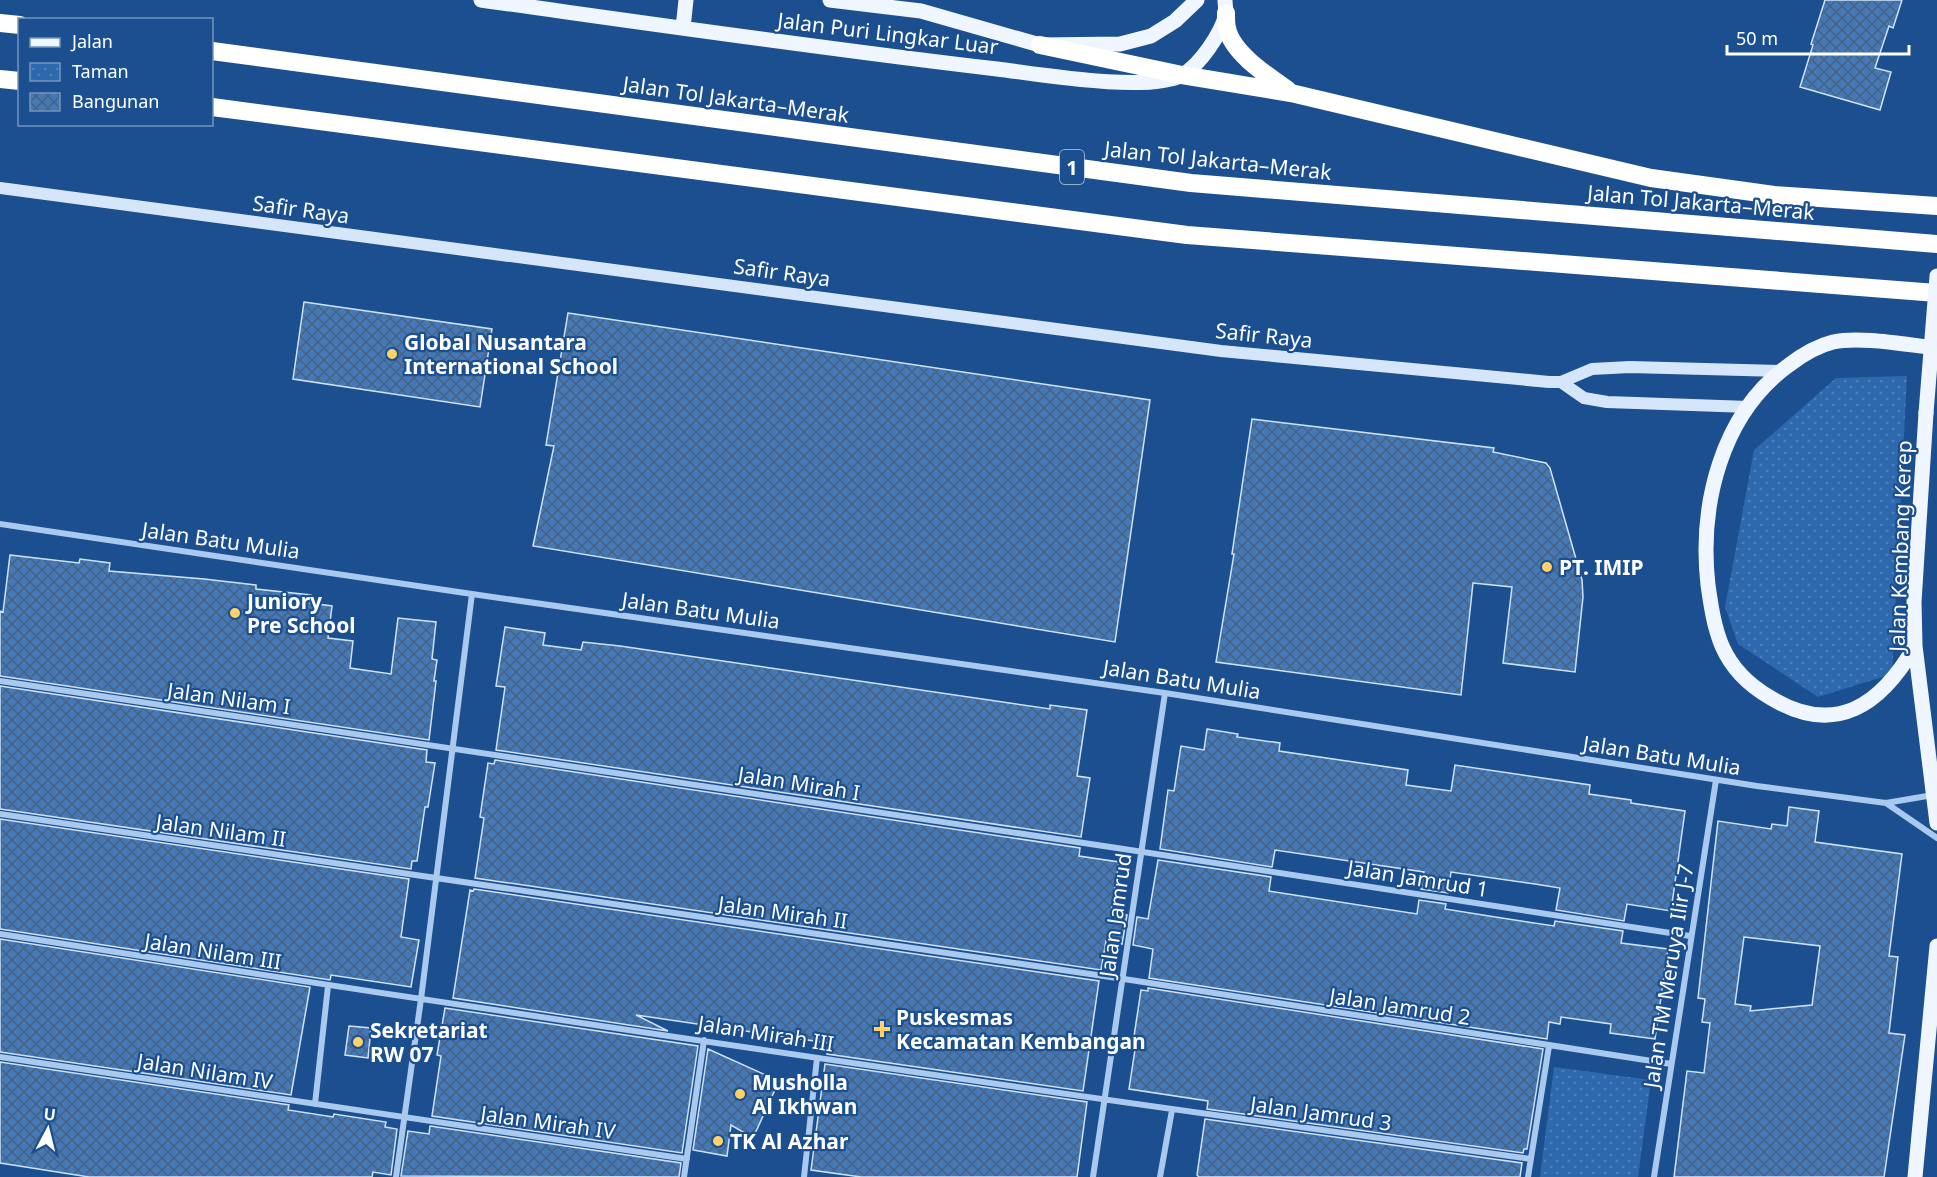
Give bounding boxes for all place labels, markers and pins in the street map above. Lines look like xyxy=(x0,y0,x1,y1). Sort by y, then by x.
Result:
place label: Global Nusantara International School xyxy=(404,328,618,380)
marker: Global Nusantara International School xyxy=(385,347,399,361)
place label: PT. IMIP xyxy=(1559,553,1643,581)
marker: PT. IMIP xyxy=(1540,560,1554,574)
place label: Juniory Pre School xyxy=(245,587,356,639)
marker: Juniory Pre School xyxy=(228,606,242,620)
place label: Puskesmas Kecamatan Kembangan xyxy=(896,1003,1146,1055)
place label: Sekretariat RW 07 xyxy=(370,1016,488,1068)
marker: Puskesmas Kecamatan Kembangan xyxy=(873,1020,891,1038)
marker: Sekretariat RW 07 xyxy=(351,1035,365,1049)
place label: Musholla Al Ikhwan xyxy=(752,1068,857,1120)
marker: Musholla Al Ikhwan xyxy=(733,1087,747,1101)
place label: TK Al Azhar xyxy=(730,1127,849,1155)
marker: TK Al Azhar xyxy=(711,1134,725,1148)

